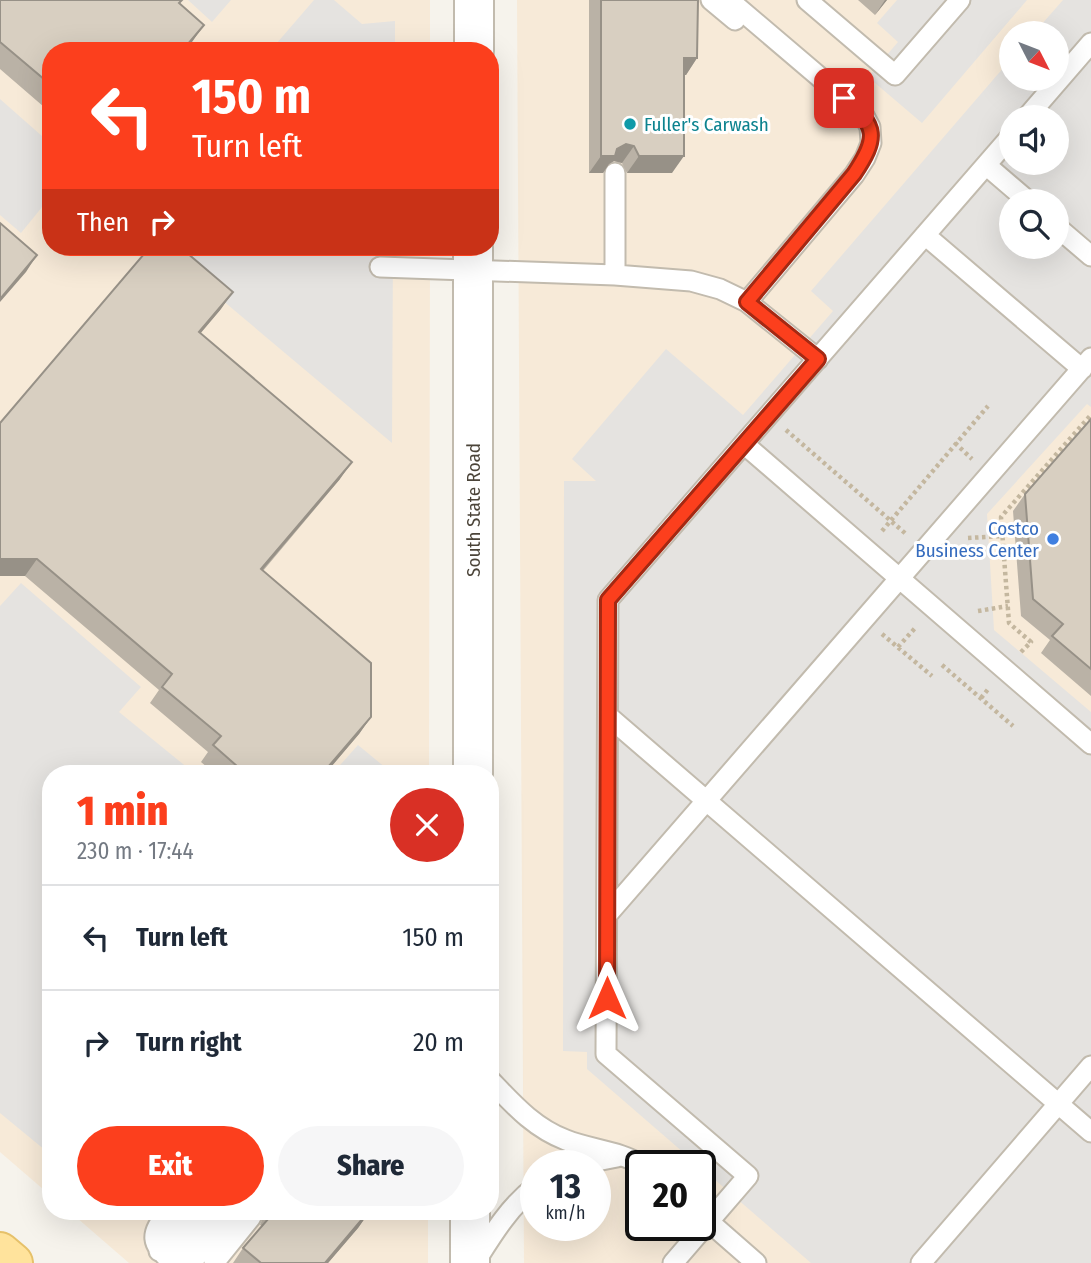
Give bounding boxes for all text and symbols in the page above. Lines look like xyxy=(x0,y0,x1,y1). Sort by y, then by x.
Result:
north arrow xyxy=(999,21,1069,91)
map controls xyxy=(999,21,1069,259)
text: 150 m xyxy=(192,67,311,126)
pin xyxy=(814,68,874,128)
icon: left xyxy=(77,70,168,161)
icon: arrive xyxy=(825,79,863,117)
button: sound xyxy=(999,105,1069,175)
place label: Fuller's Carwash xyxy=(644,113,769,136)
marker: Fuller's Carwash xyxy=(622,116,638,132)
text: Turn left xyxy=(192,127,302,165)
button: search xyxy=(999,189,1069,259)
icon: right xyxy=(143,203,181,241)
text: Then xyxy=(77,207,129,238)
street label: South State Road xyxy=(462,443,485,577)
place label: Costco Business Center xyxy=(915,517,1039,562)
marker: Costco Business Center xyxy=(1045,531,1061,547)
text: 1 min xyxy=(77,786,168,836)
button: close xyxy=(390,788,464,862)
text: 230 m · 17:44 xyxy=(77,837,194,865)
icon: left xyxy=(77,919,115,957)
text: Turn left xyxy=(136,922,228,953)
text: 150 m xyxy=(402,922,464,953)
position arrow xyxy=(570,961,644,1035)
icon: right xyxy=(77,1024,115,1062)
text: Turn right xyxy=(136,1027,242,1058)
text: 20 m xyxy=(413,1027,464,1058)
button: Exit xyxy=(77,1126,264,1206)
button: Share xyxy=(278,1126,464,1206)
speed limit sign: 20 xyxy=(625,1150,716,1241)
text: 13 xyxy=(550,1165,581,1207)
text: km/h xyxy=(545,1202,586,1224)

